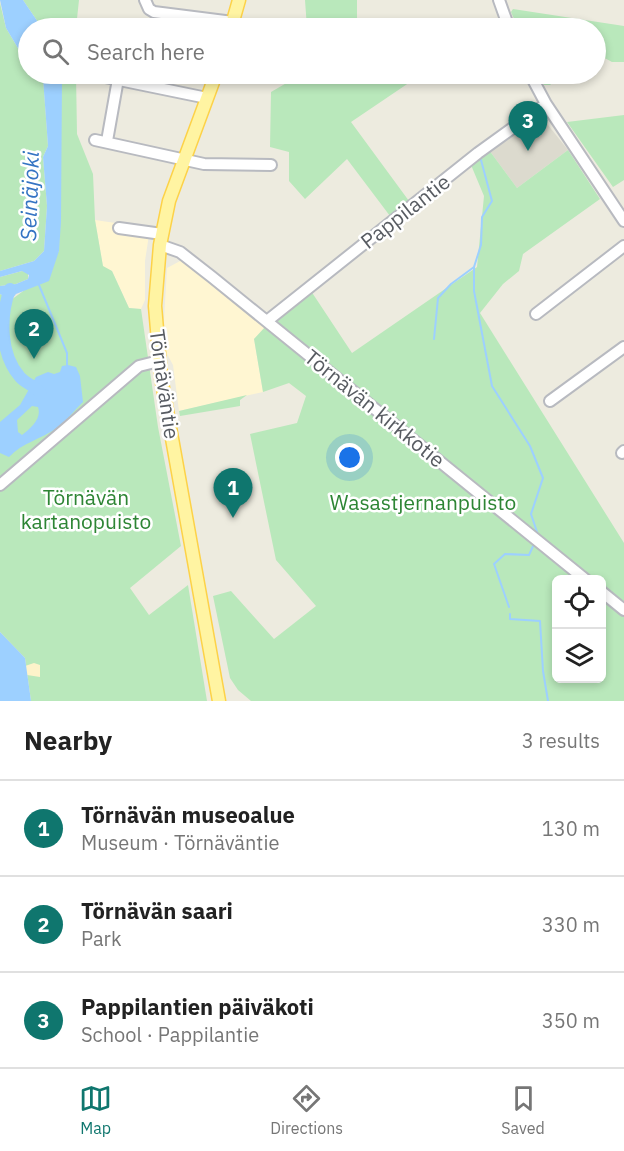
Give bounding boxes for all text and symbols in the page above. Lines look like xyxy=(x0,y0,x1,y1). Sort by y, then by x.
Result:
search box xyxy=(18,18,606,84)
icon: search xyxy=(39,35,72,68)
text: Search here xyxy=(87,37,205,66)
pin: 3 xyxy=(508,102,548,151)
water label: Seinäjoki xyxy=(13,150,45,241)
street label: Pappilantie xyxy=(354,167,456,255)
pin: 2 xyxy=(15,310,54,359)
street label: Törnäväntie xyxy=(143,327,187,441)
street label: Törnävän kirkkotie xyxy=(299,343,451,473)
your location xyxy=(335,443,364,472)
pin: 1 xyxy=(214,468,252,518)
park label: Törnävän kartanopuisto xyxy=(21,483,151,535)
park label: Wasastjernanpuisto xyxy=(330,488,516,516)
map controls xyxy=(552,575,606,683)
button: locate xyxy=(552,575,606,629)
button: layers xyxy=(552,629,606,683)
text: Nearby xyxy=(24,723,112,757)
text: 3 results xyxy=(522,727,600,754)
text: Törnävän museoalue xyxy=(81,800,295,829)
text: 1 xyxy=(38,815,50,842)
text: 130 m xyxy=(542,815,600,842)
text: Museum · Törnäväntie xyxy=(81,829,279,856)
text: Törnävän saari xyxy=(81,896,233,925)
text: 2 xyxy=(38,911,50,938)
text: 330 m xyxy=(542,911,600,938)
text: Park xyxy=(81,925,121,952)
text: Pappilantien päiväkoti xyxy=(81,992,314,1021)
text: 3 xyxy=(38,1007,50,1034)
text: 350 m xyxy=(542,1007,600,1034)
text: School · Pappilantie xyxy=(81,1021,259,1048)
tab: Map xyxy=(79,1082,112,1138)
tab: Directions xyxy=(270,1082,343,1138)
tab: Saved xyxy=(501,1082,545,1138)

